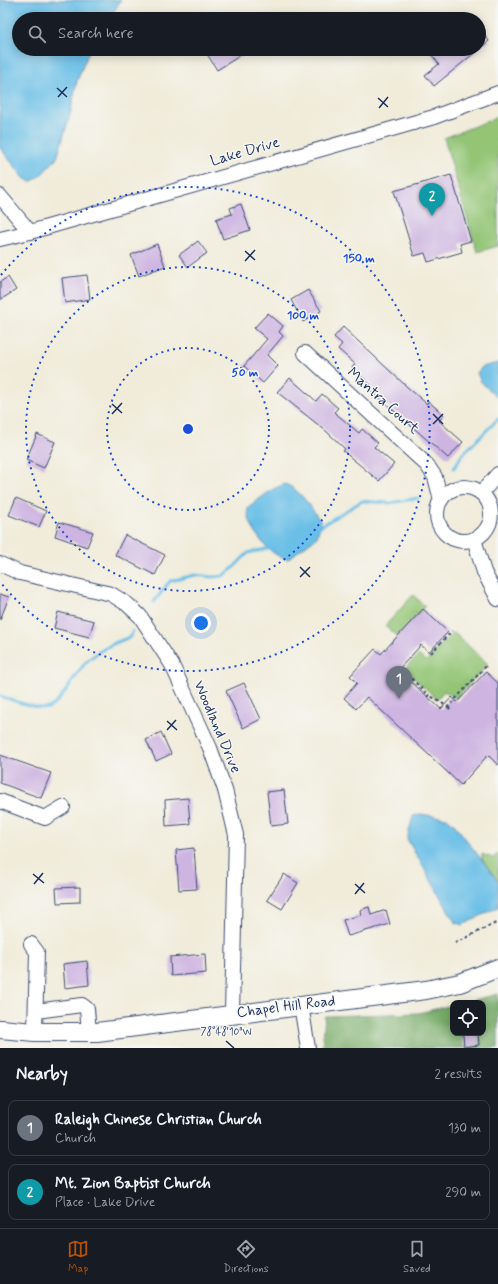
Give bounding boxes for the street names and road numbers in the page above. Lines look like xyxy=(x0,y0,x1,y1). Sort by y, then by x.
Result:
street label: Lake Drive xyxy=(208,133,282,171)
street label: Mantra Court xyxy=(342,363,424,439)
street label: Woodland Drive xyxy=(189,678,246,776)
street label: Chapel Hill Road xyxy=(236,991,336,1023)

